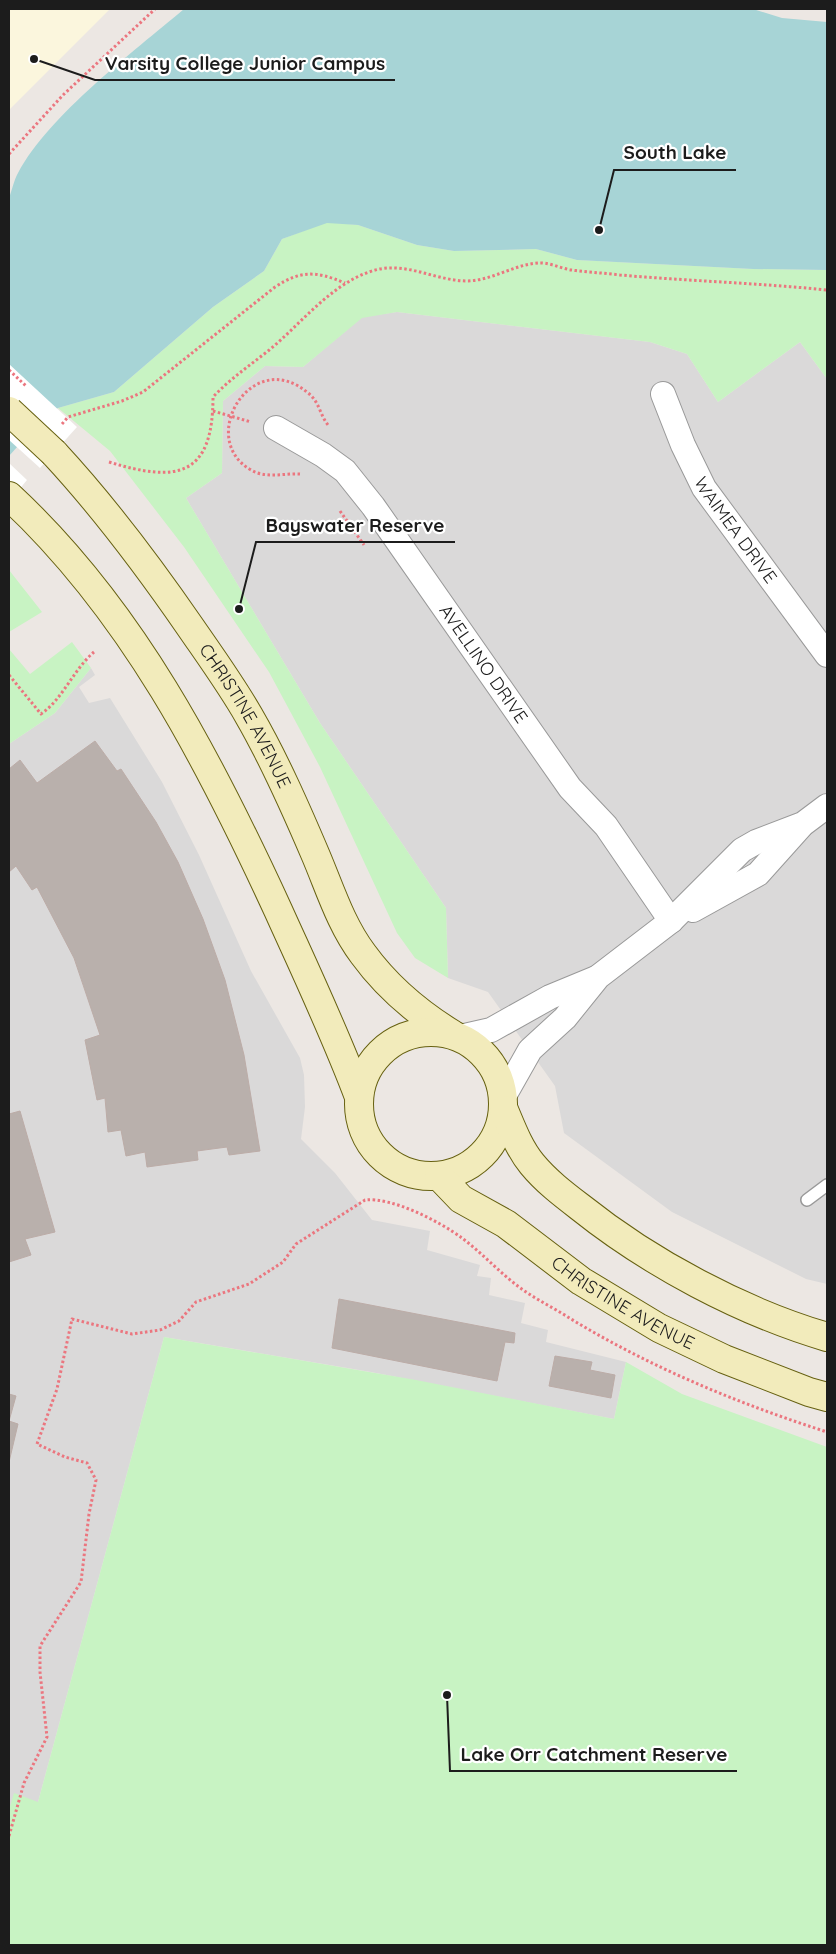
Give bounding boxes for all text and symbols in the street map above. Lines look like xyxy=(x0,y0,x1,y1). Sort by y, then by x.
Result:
callout: Varsity College Junior Campus xyxy=(95,46,395,80)
text: Varsity College Junior Campus xyxy=(105,51,385,75)
callout: South Lake xyxy=(614,136,736,170)
text: South Lake xyxy=(624,140,726,164)
street label: WAIMEA DRIVE xyxy=(689,473,782,588)
callout: Bayswater Reserve xyxy=(256,508,455,542)
text: Bayswater Reserve xyxy=(265,513,445,537)
street label: AVELLINO DRIVE xyxy=(434,600,533,727)
street label: CHRISTINE AVENUE xyxy=(194,639,296,792)
street label: CHRISTINE AVENUE xyxy=(547,1251,699,1354)
callout: Lake Orr Catchment Reserve xyxy=(450,1737,737,1771)
text: Lake Orr Catchment Reserve xyxy=(461,1742,727,1766)

